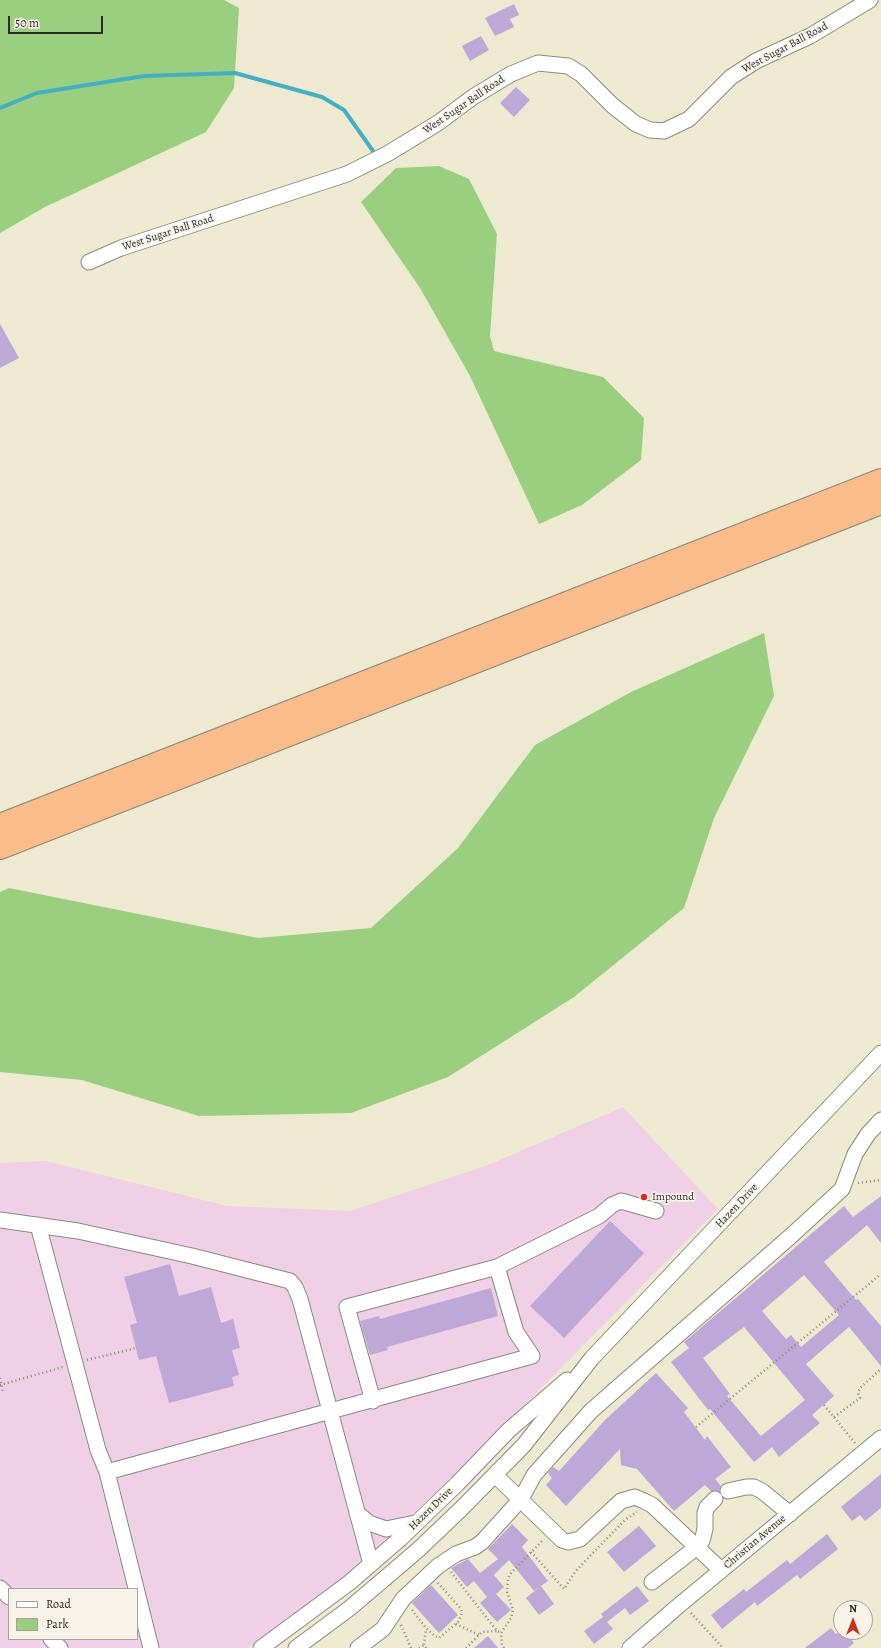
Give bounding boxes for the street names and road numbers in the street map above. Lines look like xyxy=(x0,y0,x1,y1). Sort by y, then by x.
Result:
street label: West Sugar Ball Road xyxy=(740,20,830,76)
street label: West Sugar Ball Road xyxy=(421,73,507,137)
street label: West Sugar Ball Road xyxy=(121,212,215,254)
street label: Hazen Drive xyxy=(713,1181,761,1231)
street label: Hazen Drive xyxy=(406,1485,456,1533)
street label: Christian Avenue xyxy=(721,1512,789,1572)

